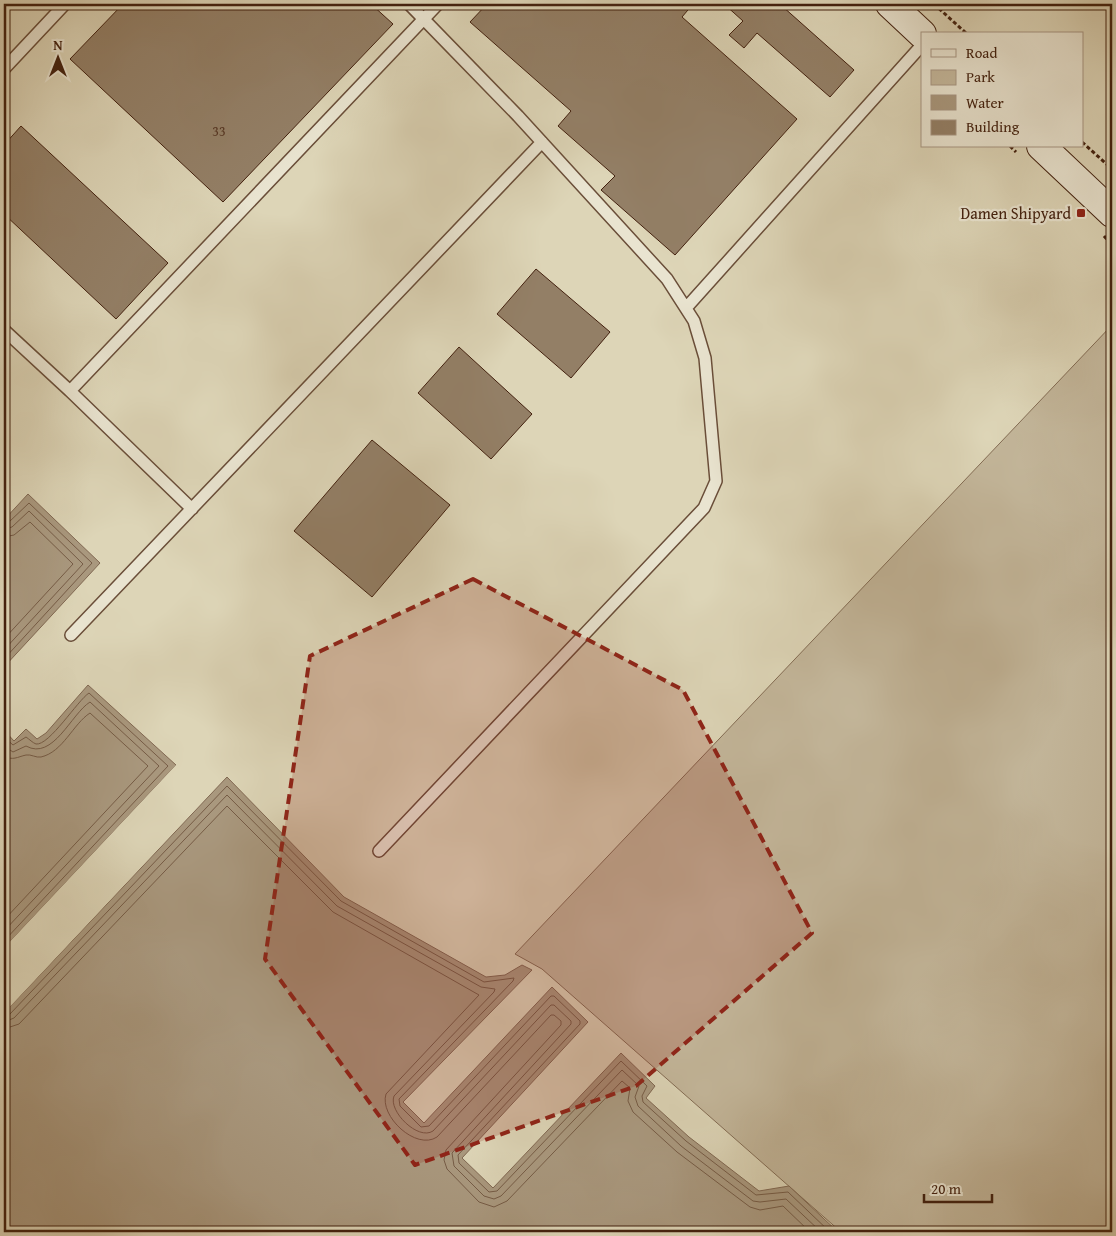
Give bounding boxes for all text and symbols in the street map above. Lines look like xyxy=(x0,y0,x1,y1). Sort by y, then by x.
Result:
north arrow xyxy=(32,32,82,82)
legend xyxy=(921,32,1084,148)
text: N xyxy=(53,35,63,55)
text: Road xyxy=(966,42,997,63)
text: Park xyxy=(966,66,995,87)
text: Water xyxy=(966,92,1004,113)
text: Building xyxy=(966,116,1020,137)
house number: 33 xyxy=(212,121,226,141)
place label: Damen Shipyard xyxy=(960,201,1071,225)
marker: Damen Shipyard xyxy=(1075,207,1087,219)
scale bar xyxy=(924,1171,991,1203)
text: 20 m xyxy=(931,1178,962,1199)

